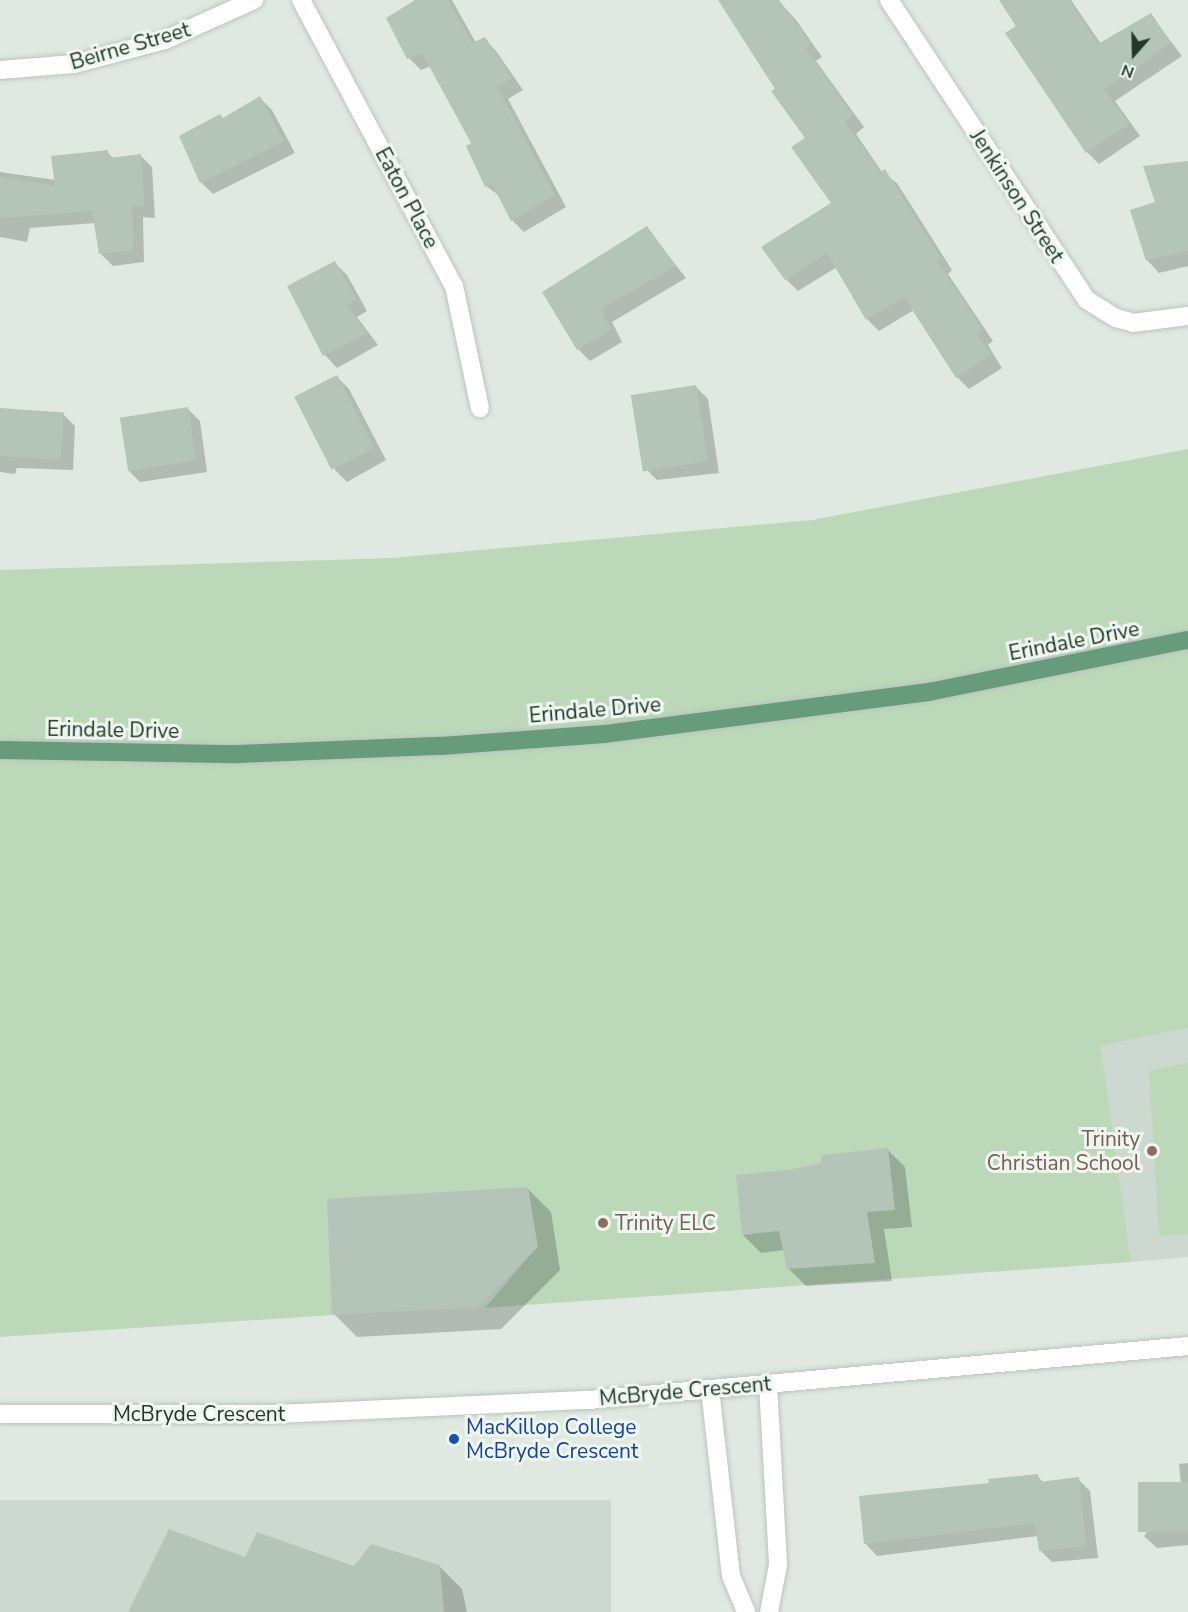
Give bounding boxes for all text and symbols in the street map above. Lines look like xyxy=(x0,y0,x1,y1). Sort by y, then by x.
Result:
street label: Beirne Street xyxy=(67,17,193,75)
north arrow xyxy=(1104,24,1164,84)
text: N xyxy=(1118,59,1137,83)
street label: Jenkinson Street xyxy=(965,125,1069,267)
street label: Eaton Place xyxy=(370,143,444,253)
street label: Erindale Drive xyxy=(1007,616,1141,666)
street label: Erindale Drive xyxy=(528,692,662,728)
street label: Erindale Drive xyxy=(47,716,179,744)
place label: Trinity Christian School xyxy=(987,1126,1140,1176)
marker: Trinity Christian School xyxy=(1145,1144,1159,1158)
place label: Trinity ELC xyxy=(615,1210,716,1236)
marker: Trinity ELC xyxy=(596,1216,610,1230)
street label: McBryde Crescent xyxy=(598,1371,772,1411)
street label: McBryde Crescent xyxy=(113,1401,285,1427)
place label: MacKillop College McBryde Crescent xyxy=(466,1414,638,1464)
marker: MacKillop College McBryde Crescent xyxy=(447,1432,461,1446)

